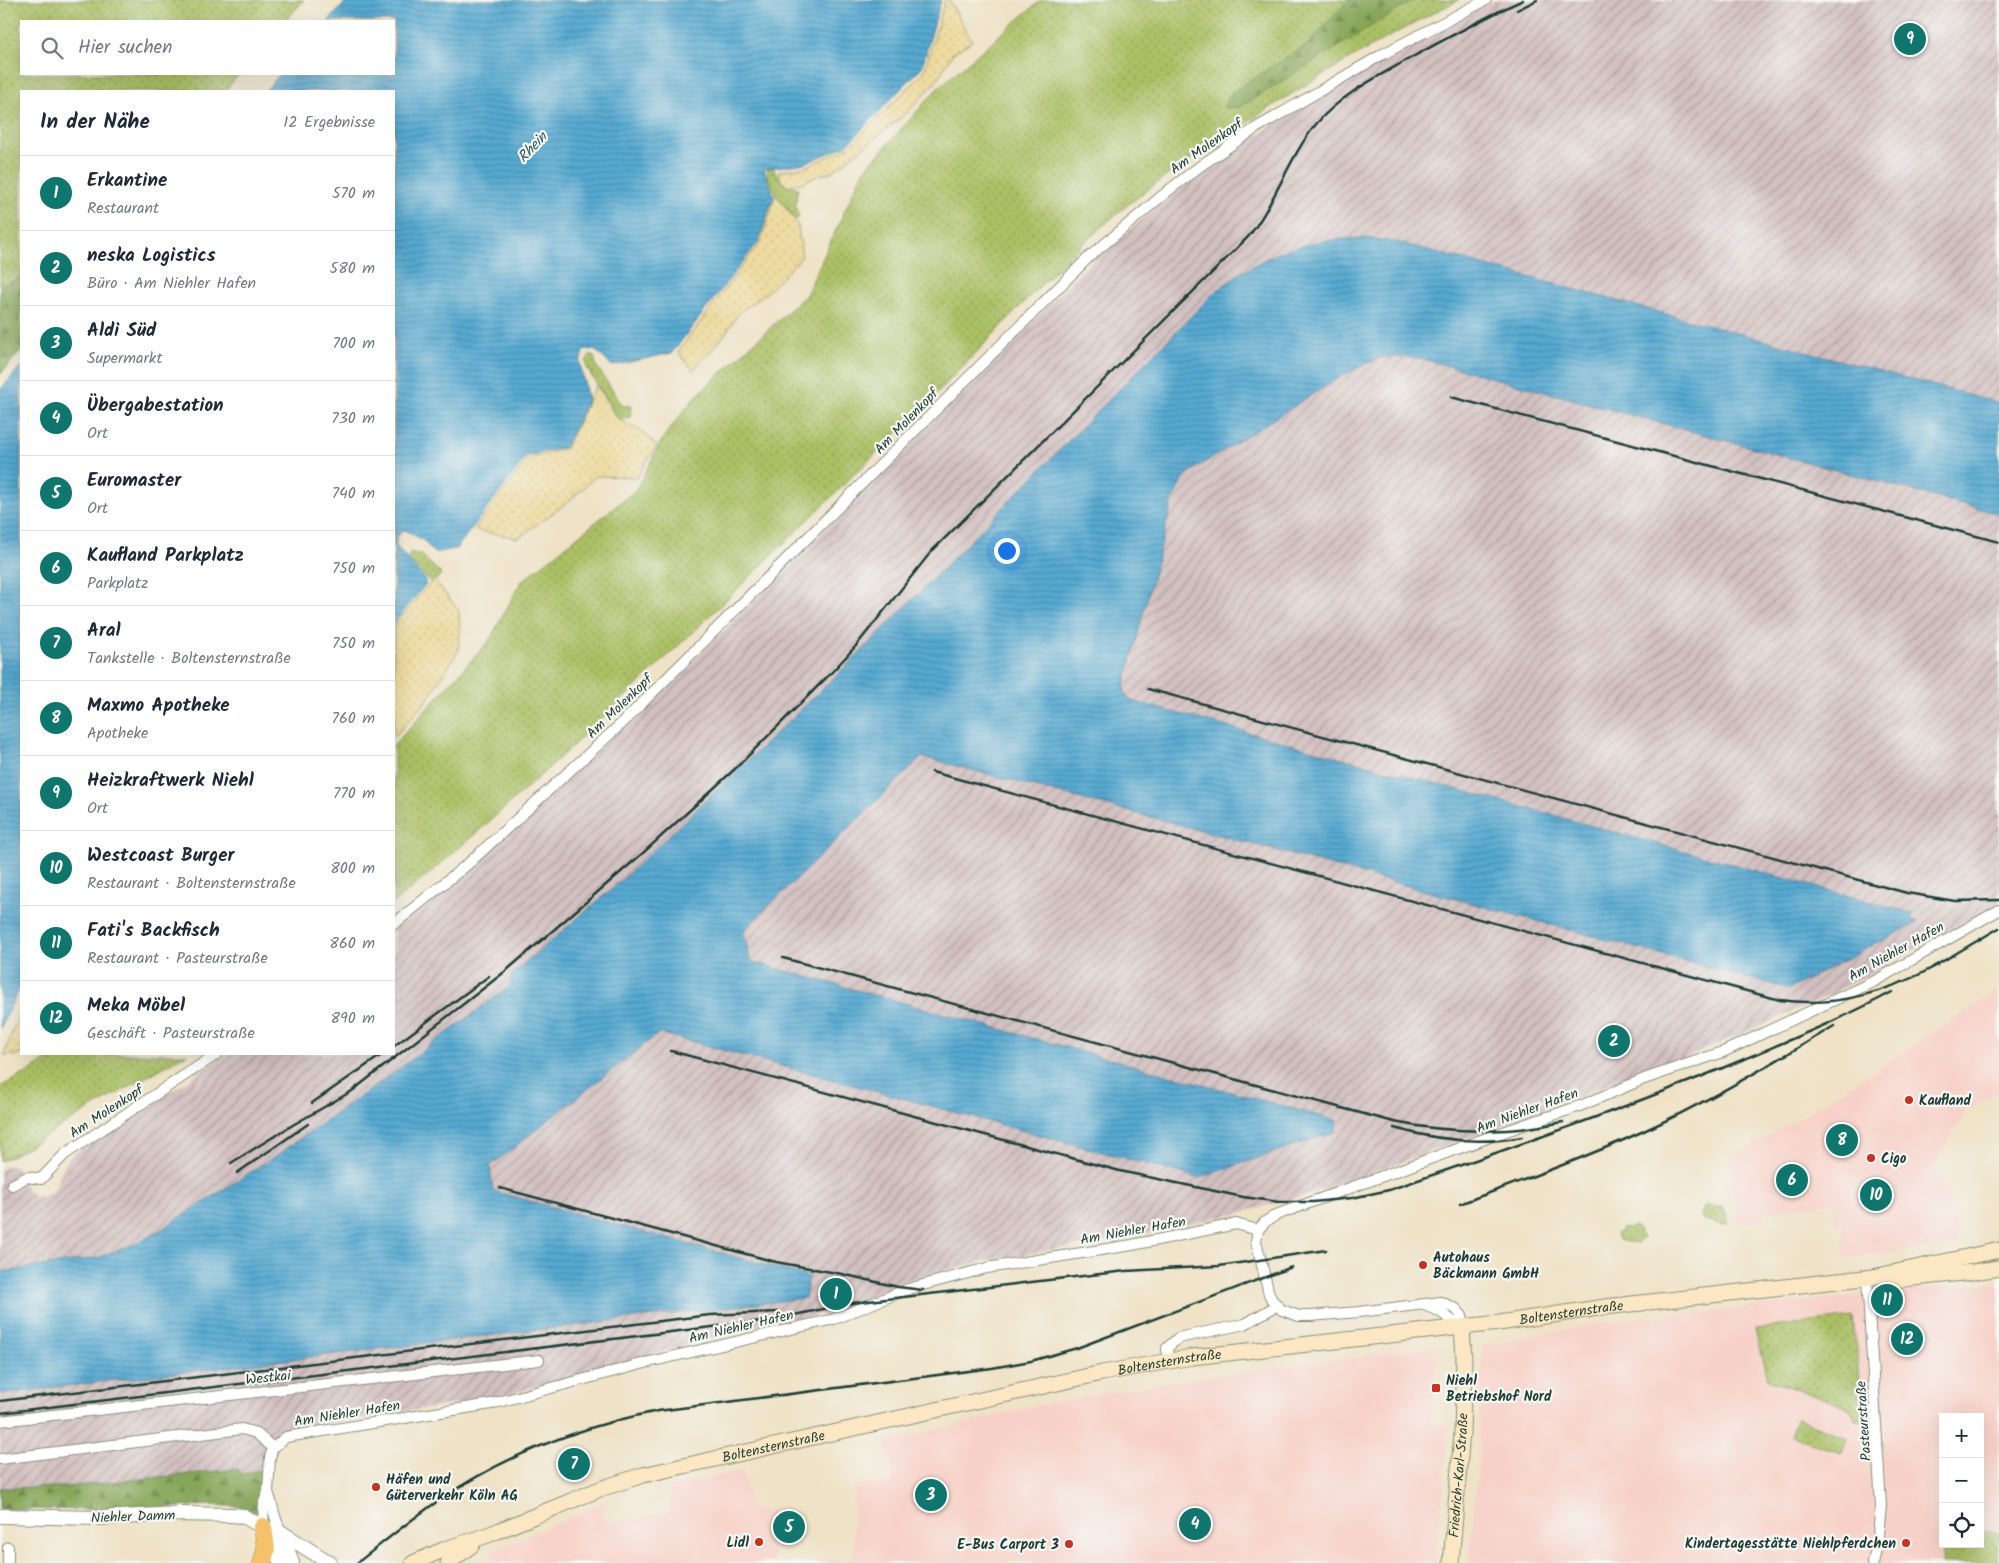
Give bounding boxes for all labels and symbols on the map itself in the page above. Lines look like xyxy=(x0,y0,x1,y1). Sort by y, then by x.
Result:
pin: 9 xyxy=(1894,20,1926,58)
street label: Am Molenkopf xyxy=(1166,113,1249,180)
water label: Rhein xyxy=(512,126,554,169)
street label: Am Molenkopf xyxy=(869,382,945,460)
your location xyxy=(994,538,1020,564)
street label: Am Molenkopf xyxy=(582,668,659,744)
street label: Am Niehler Hafen xyxy=(1844,916,1949,987)
pin: 2 xyxy=(1598,1022,1630,1060)
street label: Am Molenkopf xyxy=(65,1079,150,1144)
street label: Am Niehler Hafen xyxy=(1473,1082,1581,1140)
place label: Kaufland xyxy=(1919,1090,1971,1112)
marker: Kaufland xyxy=(1903,1094,1915,1106)
pin: 8 xyxy=(1826,1121,1858,1159)
place label: Cigo xyxy=(1881,1148,1907,1170)
marker: Cigo xyxy=(1865,1152,1877,1164)
pin: 6 xyxy=(1776,1161,1808,1199)
pin: 10 xyxy=(1860,1176,1892,1214)
street label: Am Niehler Hafen xyxy=(1079,1211,1188,1251)
place label: Autohaus Bäckmann GmbH xyxy=(1433,1247,1539,1285)
marker: Autohaus Bäckmann GmbH xyxy=(1417,1259,1429,1271)
pin: 1 xyxy=(820,1275,852,1313)
pin: 11 xyxy=(1871,1281,1903,1319)
street label: Boltensternstraße xyxy=(1518,1295,1625,1332)
street label: Am Niehler Hafen xyxy=(687,1304,796,1350)
pin: 12 xyxy=(1891,1320,1923,1358)
street label: Boltensternstraße xyxy=(1116,1344,1223,1382)
street label: Westkai xyxy=(245,1365,292,1391)
place label: Niehl Betriebshof Nord xyxy=(1446,1370,1552,1408)
street label: Pasteurstraße xyxy=(1850,1379,1878,1462)
marker: Niehl Betriebshof Nord xyxy=(1430,1382,1442,1394)
street label: Am Niehler Hafen xyxy=(293,1395,402,1433)
street label: Friedrich-Karl-Straße xyxy=(1443,1412,1475,1538)
street label: Boltensternstraße xyxy=(720,1425,828,1469)
pin: 7 xyxy=(558,1445,590,1483)
place label: Häfen und Güterverkehr Köln AG xyxy=(386,1469,518,1507)
pin: 3 xyxy=(915,1476,947,1514)
marker: Häfen und Güterverkehr Köln AG xyxy=(370,1481,382,1493)
street label: Niehler Damm xyxy=(90,1505,176,1529)
pin: 4 xyxy=(1179,1505,1211,1543)
pin: 5 xyxy=(773,1508,805,1546)
place label: Lidl xyxy=(726,1532,749,1554)
place label: Kindertagesstätte Niehlpferdchen xyxy=(1685,1533,1896,1555)
place label: E-Bus Carport 3 xyxy=(957,1534,1059,1556)
marker: Lidl xyxy=(753,1536,765,1548)
marker: Kindertagesstätte Niehlpferdchen xyxy=(1900,1537,1912,1549)
marker: E-Bus Carport 3 xyxy=(1063,1538,1075,1550)

